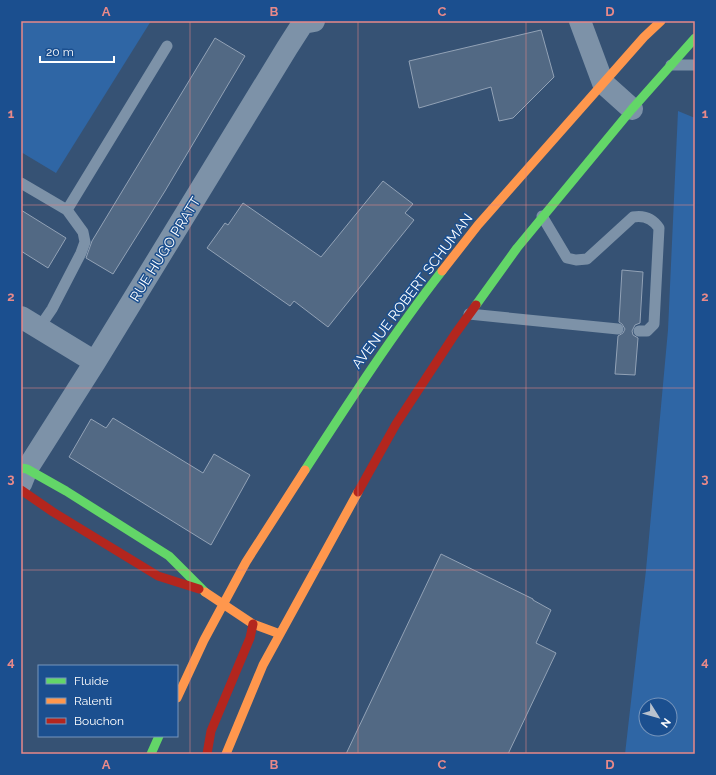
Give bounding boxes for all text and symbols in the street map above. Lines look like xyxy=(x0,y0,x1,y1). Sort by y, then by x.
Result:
text: A xyxy=(102,4,111,19)
text: B xyxy=(270,4,279,19)
text: C xyxy=(438,4,447,19)
text: D xyxy=(605,4,615,19)
scale bar xyxy=(40,38,114,64)
text: 20 m xyxy=(46,45,74,59)
text: 1 xyxy=(8,106,15,121)
text: 1 xyxy=(702,106,709,121)
street label: RUE HUGO PRATT xyxy=(126,193,204,304)
street label: AVENUE ROBERT SCHUMAN xyxy=(348,210,476,372)
text: 2 xyxy=(7,289,15,304)
text: 2 xyxy=(701,289,709,304)
text: 3 xyxy=(7,471,15,486)
text: 3 xyxy=(701,471,709,486)
text: 4 xyxy=(7,654,15,669)
text: 4 xyxy=(701,654,709,669)
legend xyxy=(38,665,178,737)
text: Fluide xyxy=(74,674,109,688)
text: Ralenti xyxy=(74,694,112,708)
north arrow xyxy=(638,697,678,737)
text: Bouchon xyxy=(74,714,124,728)
text: N xyxy=(658,715,673,730)
text: A xyxy=(102,757,111,772)
text: B xyxy=(270,757,279,772)
text: C xyxy=(438,757,447,772)
text: D xyxy=(605,757,615,772)

